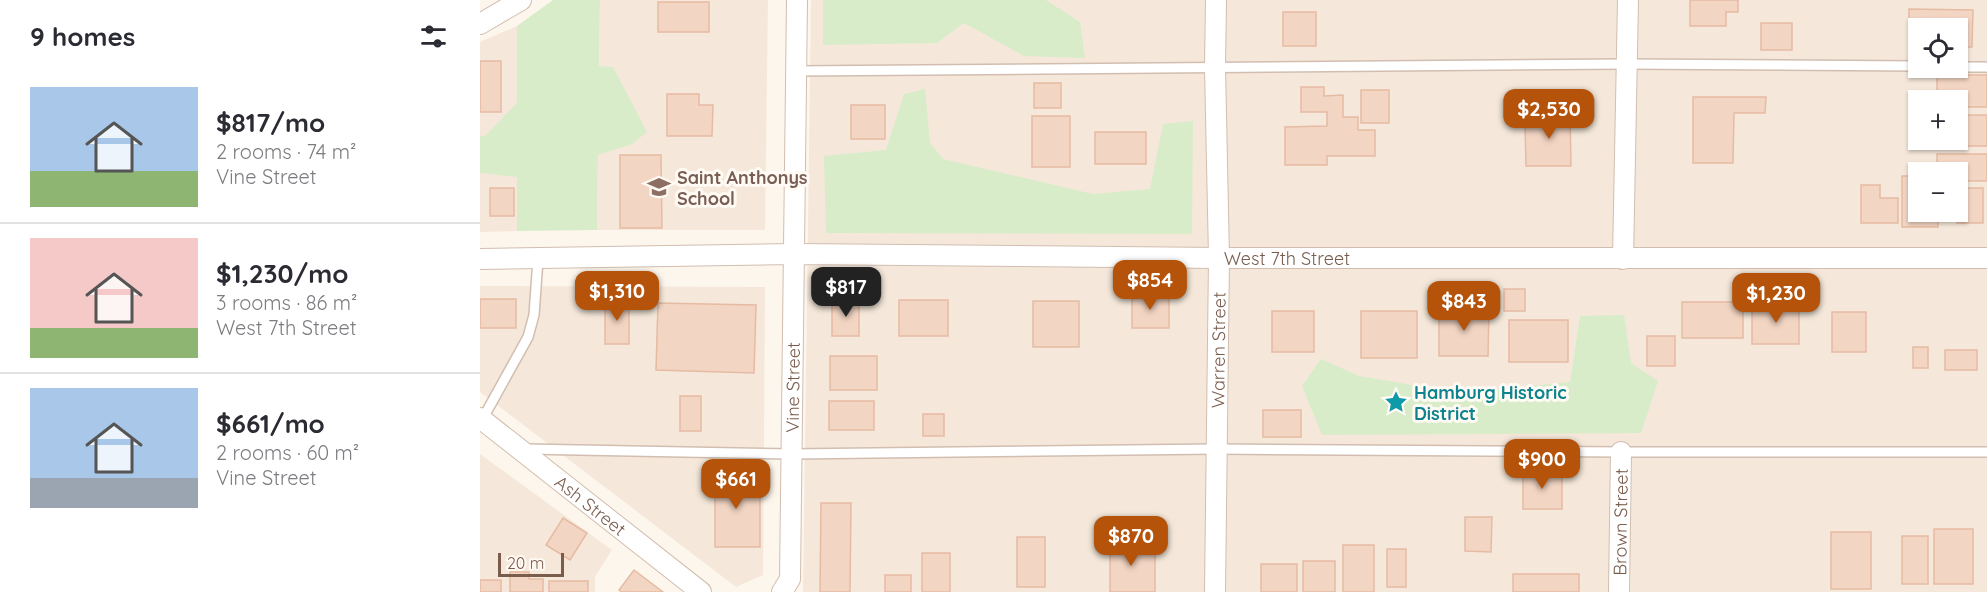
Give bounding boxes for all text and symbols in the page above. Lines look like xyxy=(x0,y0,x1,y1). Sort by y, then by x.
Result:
map controls xyxy=(1908,18,1968,222)
button: locate xyxy=(1908,18,1968,78)
text: 9 homes xyxy=(30,20,135,53)
icon: filters xyxy=(417,20,450,53)
pin: $2,530 xyxy=(1500,89,1598,140)
button: + xyxy=(1908,90,1968,150)
text: $2,530 xyxy=(1517,96,1581,121)
text: $817/mo xyxy=(216,106,325,139)
icon: home xyxy=(78,111,150,183)
text: 2 rooms · 74 m² xyxy=(216,139,356,164)
button: − xyxy=(1908,162,1968,222)
text: Vine Street xyxy=(216,164,317,189)
place label: Saint Anthonys School xyxy=(677,166,808,210)
school or university icon: Saint Anthonys School xyxy=(646,174,672,200)
street label: West 7th Street xyxy=(1224,247,1350,270)
text: $1,230/mo xyxy=(216,257,348,290)
pin: $854 xyxy=(1114,260,1186,311)
icon: home xyxy=(78,262,150,334)
pin: $817 xyxy=(810,267,882,318)
text: $854 xyxy=(1127,267,1173,292)
pin: $1,310 xyxy=(568,271,666,322)
pin: $1,230 xyxy=(1727,273,1825,324)
text: $817 xyxy=(825,274,867,299)
text: $1,310 xyxy=(589,278,645,303)
text: $1,230 xyxy=(1746,280,1806,305)
pin: $843 xyxy=(1428,281,1500,332)
text: $843 xyxy=(1441,288,1487,313)
text: 3 rooms · 86 m² xyxy=(216,290,357,315)
street label: Warren Street xyxy=(1206,292,1230,408)
text: West 7th Street xyxy=(216,315,356,340)
street label: Vine Street xyxy=(780,342,804,433)
place label: Hamburg Historic District xyxy=(1414,381,1567,425)
place icon: Hamburg Historic District xyxy=(1383,389,1409,415)
text: $661/mo xyxy=(216,407,325,440)
icon: home xyxy=(78,412,150,484)
pin: $900 xyxy=(1506,439,1578,490)
text: 2 rooms · 60 m² xyxy=(216,440,359,465)
text: $900 xyxy=(1518,446,1566,471)
pin: $661 xyxy=(700,459,772,510)
text: Vine Street xyxy=(216,465,317,490)
text: $661 xyxy=(715,466,757,491)
street label: Brown Street xyxy=(1608,468,1632,576)
street label: Ash Street xyxy=(550,470,631,540)
pin: $870 xyxy=(1095,516,1167,567)
text: $870 xyxy=(1108,523,1154,548)
scale bar xyxy=(498,550,564,578)
text: 20 m xyxy=(507,553,544,573)

